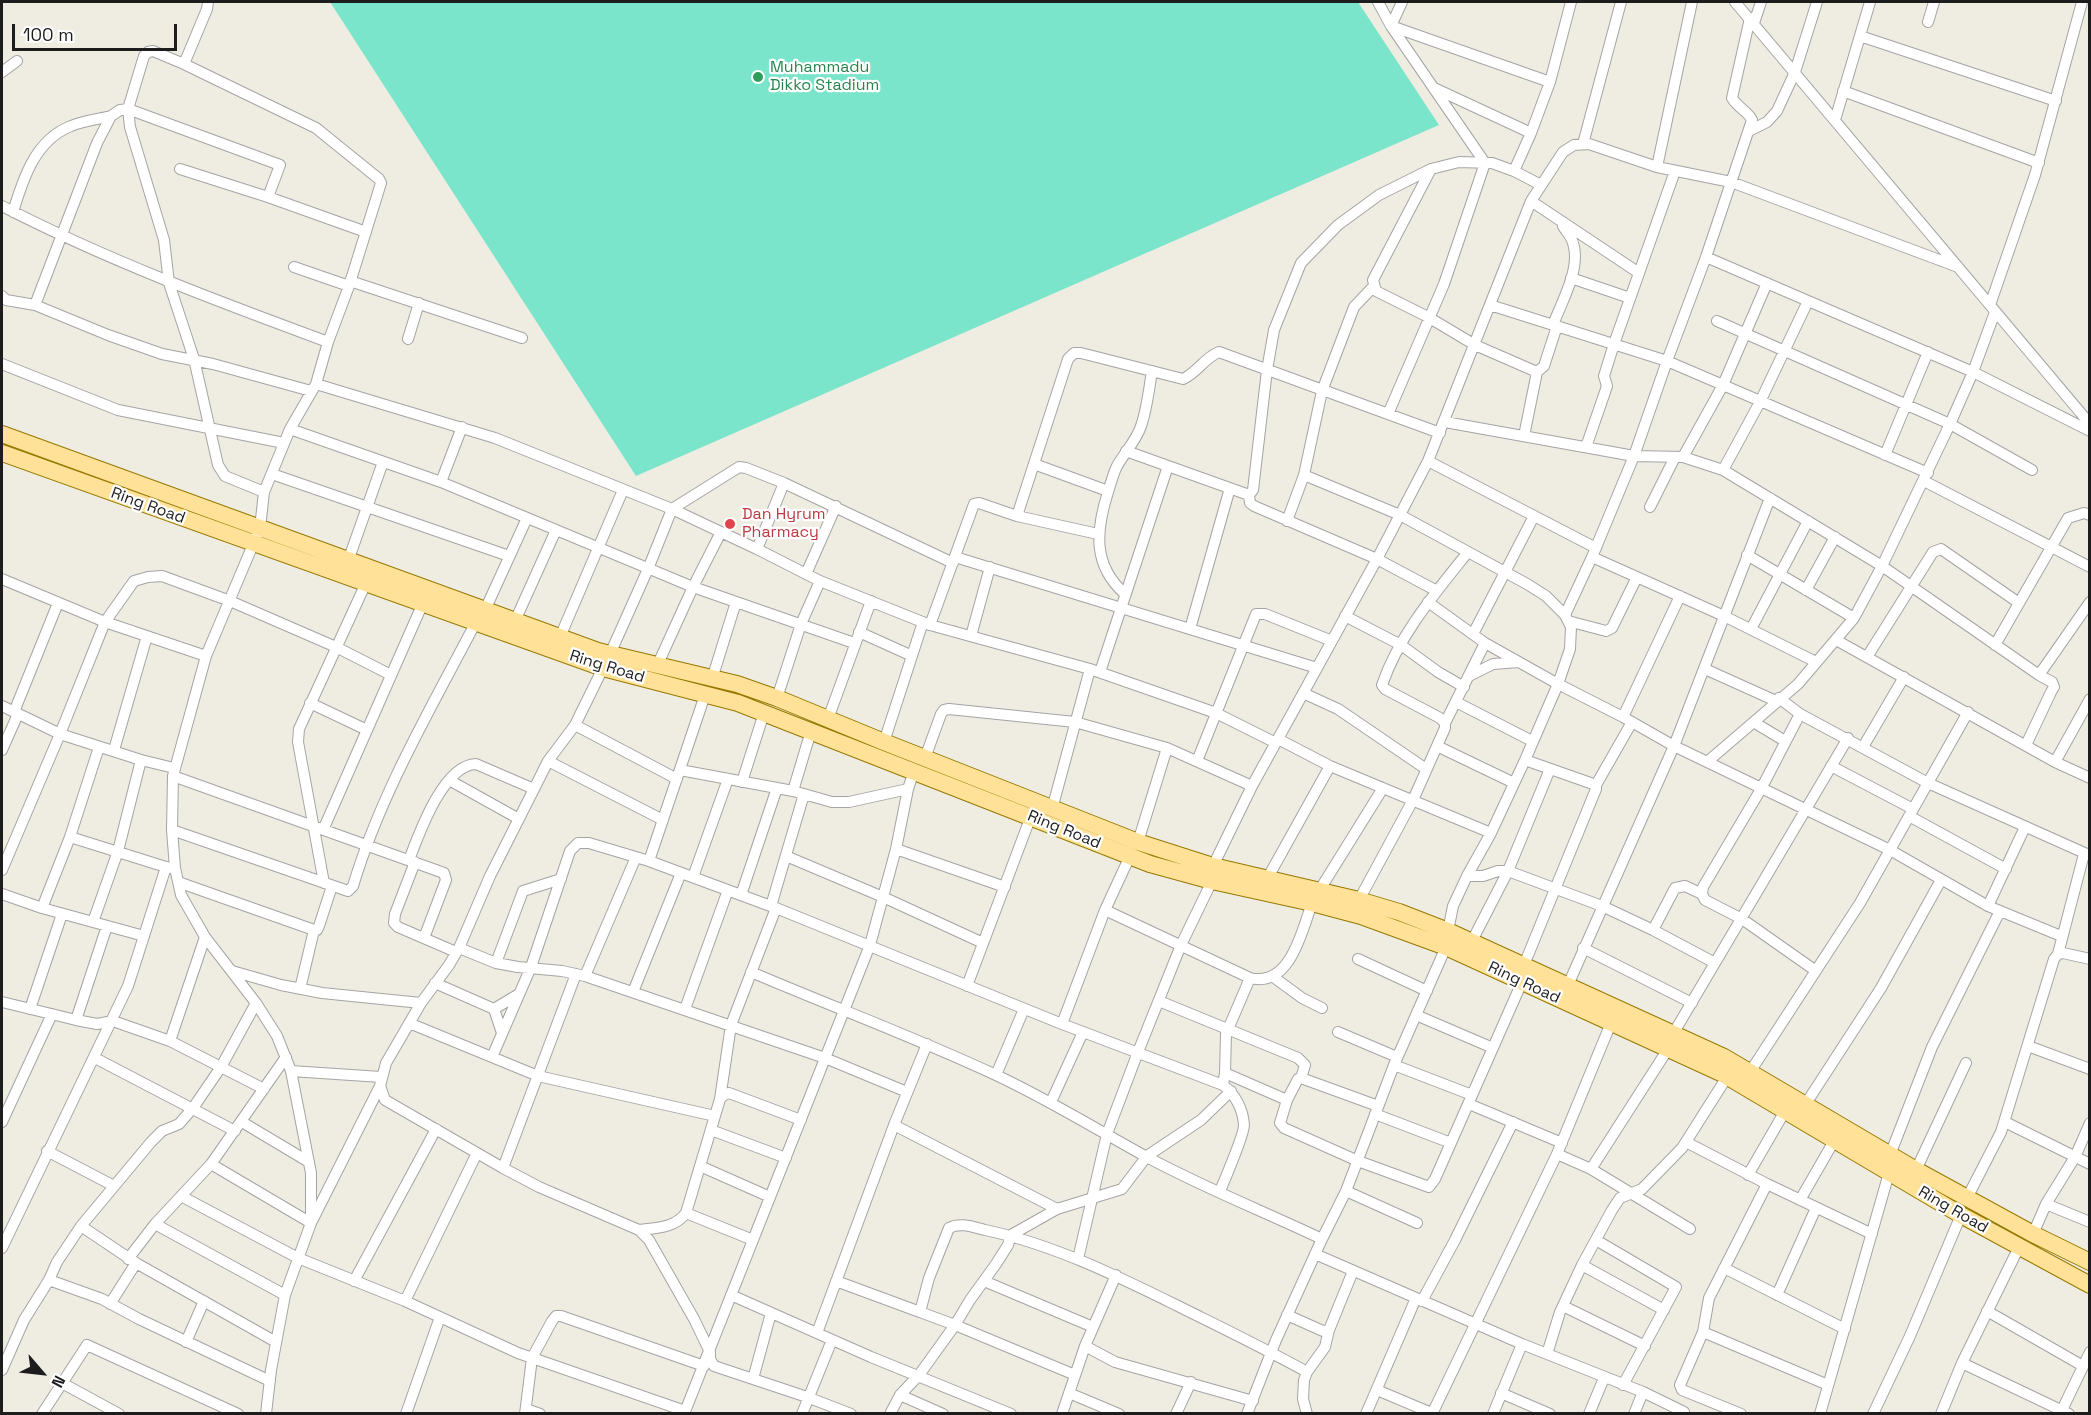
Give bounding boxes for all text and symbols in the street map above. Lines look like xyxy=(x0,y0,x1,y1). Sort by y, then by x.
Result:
scale bar xyxy=(15,12,180,50)
text: 100 m xyxy=(23,23,74,46)
place label: Muhammadu Dikko Stadium xyxy=(770,58,879,96)
marker: Muhammadu Dikko Stadium xyxy=(751,70,765,84)
street label: Ring Road xyxy=(108,484,188,528)
place label: Dan Hyrum Pharmacy xyxy=(742,505,826,543)
marker: Dan Hyrum Pharmacy xyxy=(723,517,737,531)
street label: Ring Road xyxy=(567,646,647,688)
street label: Ring Road xyxy=(1024,807,1104,853)
street label: Ring Road xyxy=(1485,958,1563,1008)
street label: Ring Road xyxy=(1915,1182,1991,1238)
north arrow xyxy=(12,1343,72,1403)
text: N xyxy=(47,1372,70,1391)

